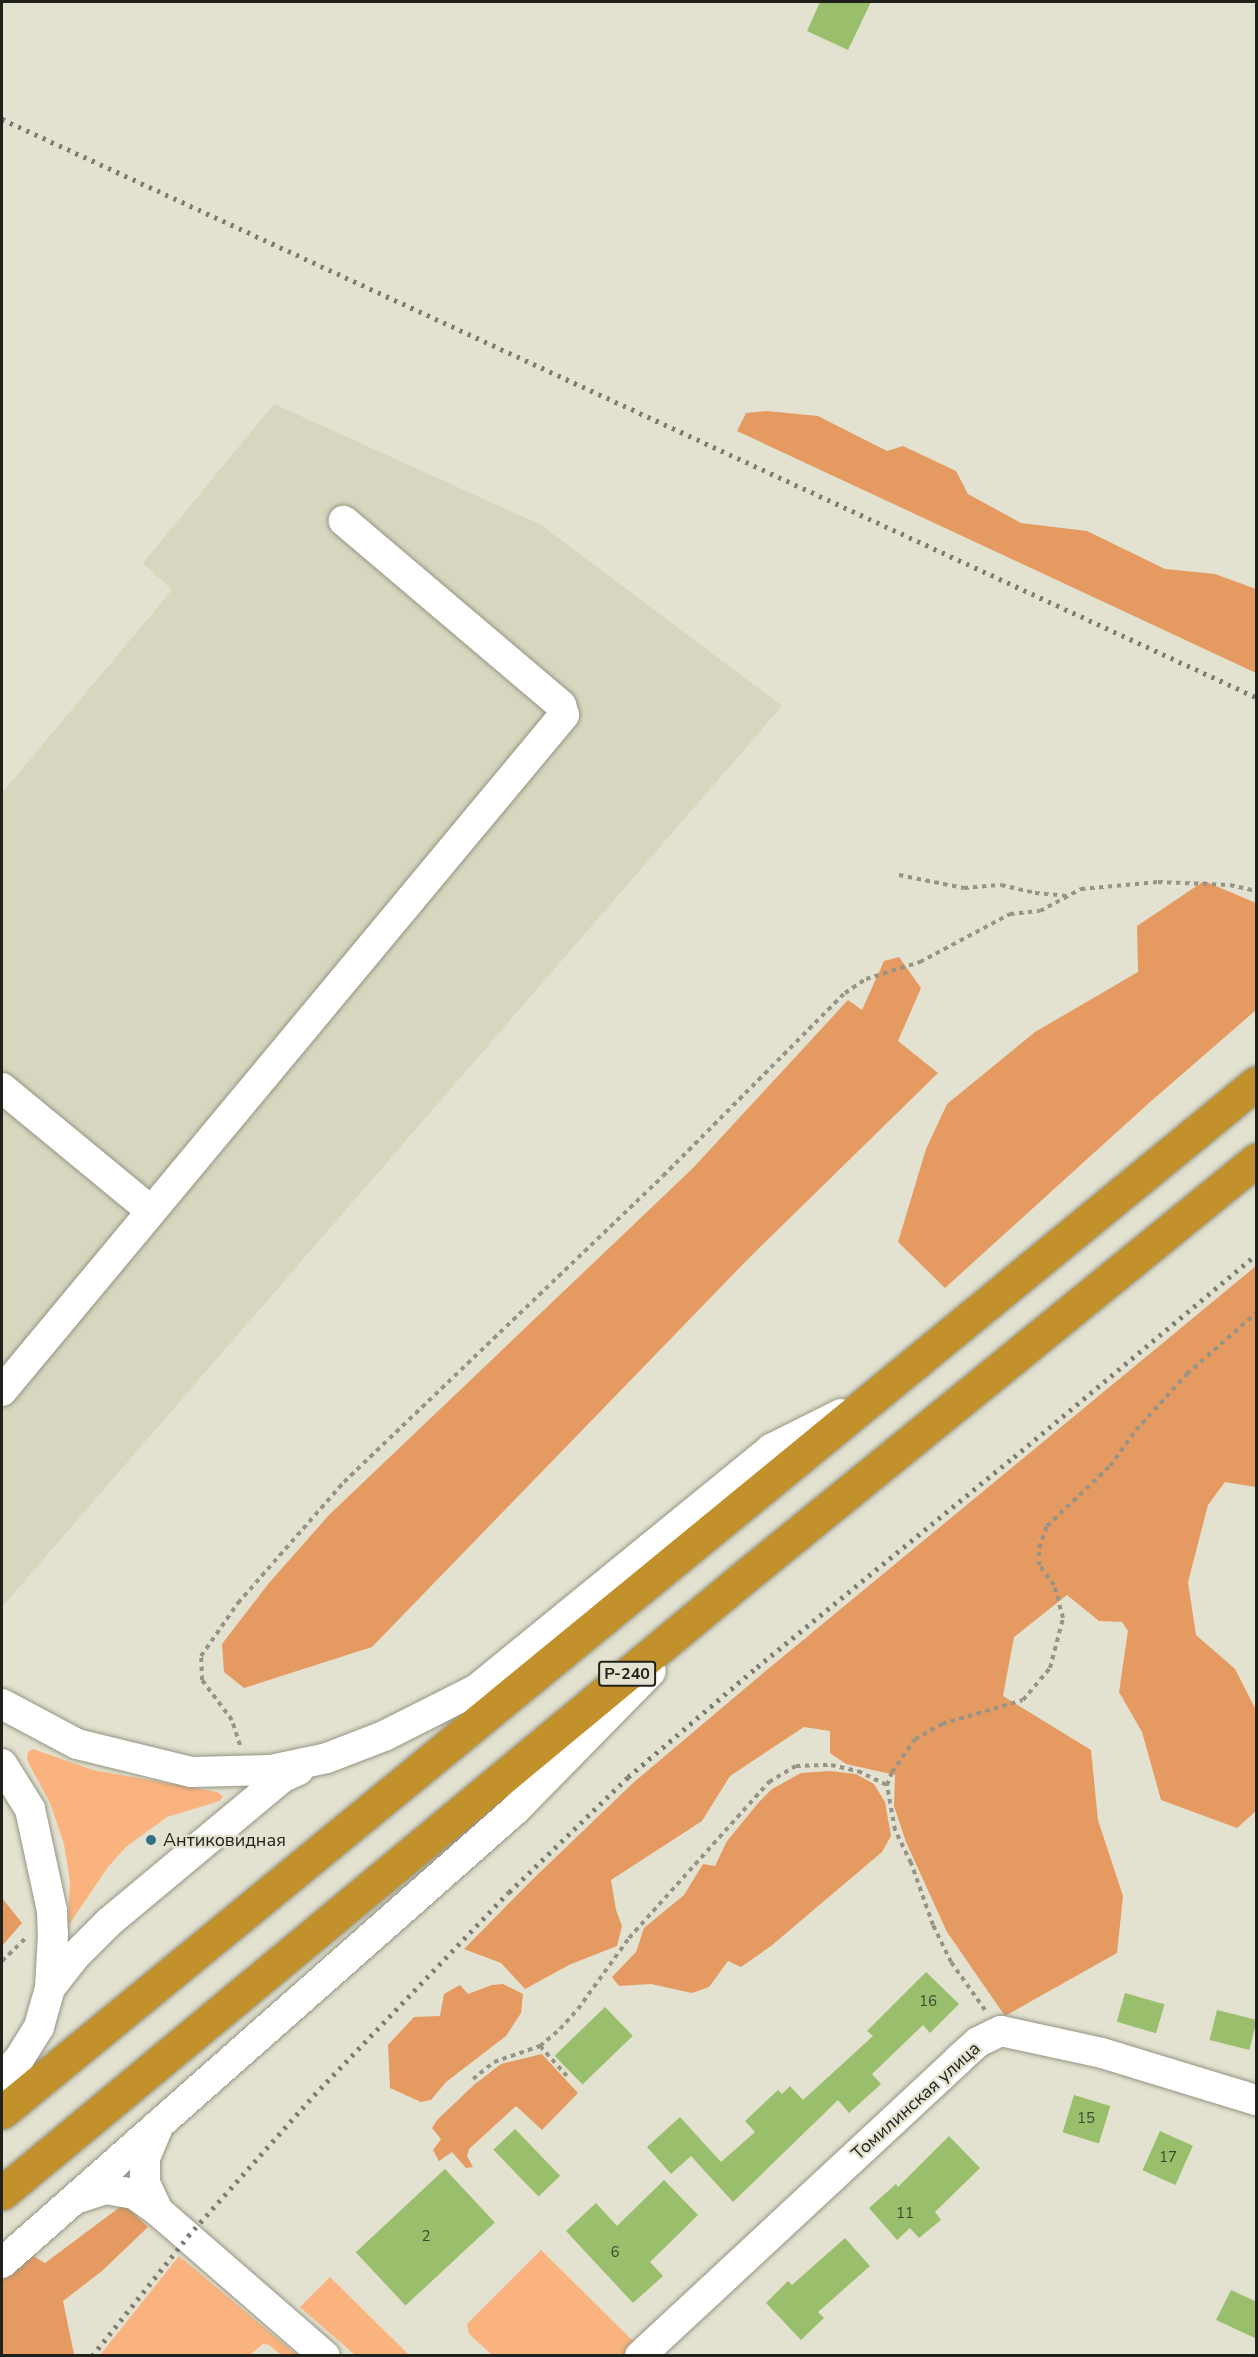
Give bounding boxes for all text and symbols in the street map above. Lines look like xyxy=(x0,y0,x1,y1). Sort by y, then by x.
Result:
road number: Р-240 xyxy=(597,1661,657,1687)
place label: Антиковидная xyxy=(163,1829,286,1851)
marker: Антиковидная xyxy=(144,1833,158,1847)
house number: 16 xyxy=(919,1993,937,2011)
street label: Томилинская улица xyxy=(847,2038,985,2164)
house number: 15 xyxy=(1077,2110,1095,2128)
house number: 17 xyxy=(1159,2149,1177,2167)
house number: 11 xyxy=(896,2205,914,2223)
house number: 2 xyxy=(422,2228,430,2246)
house number: 6 xyxy=(611,2244,619,2262)

